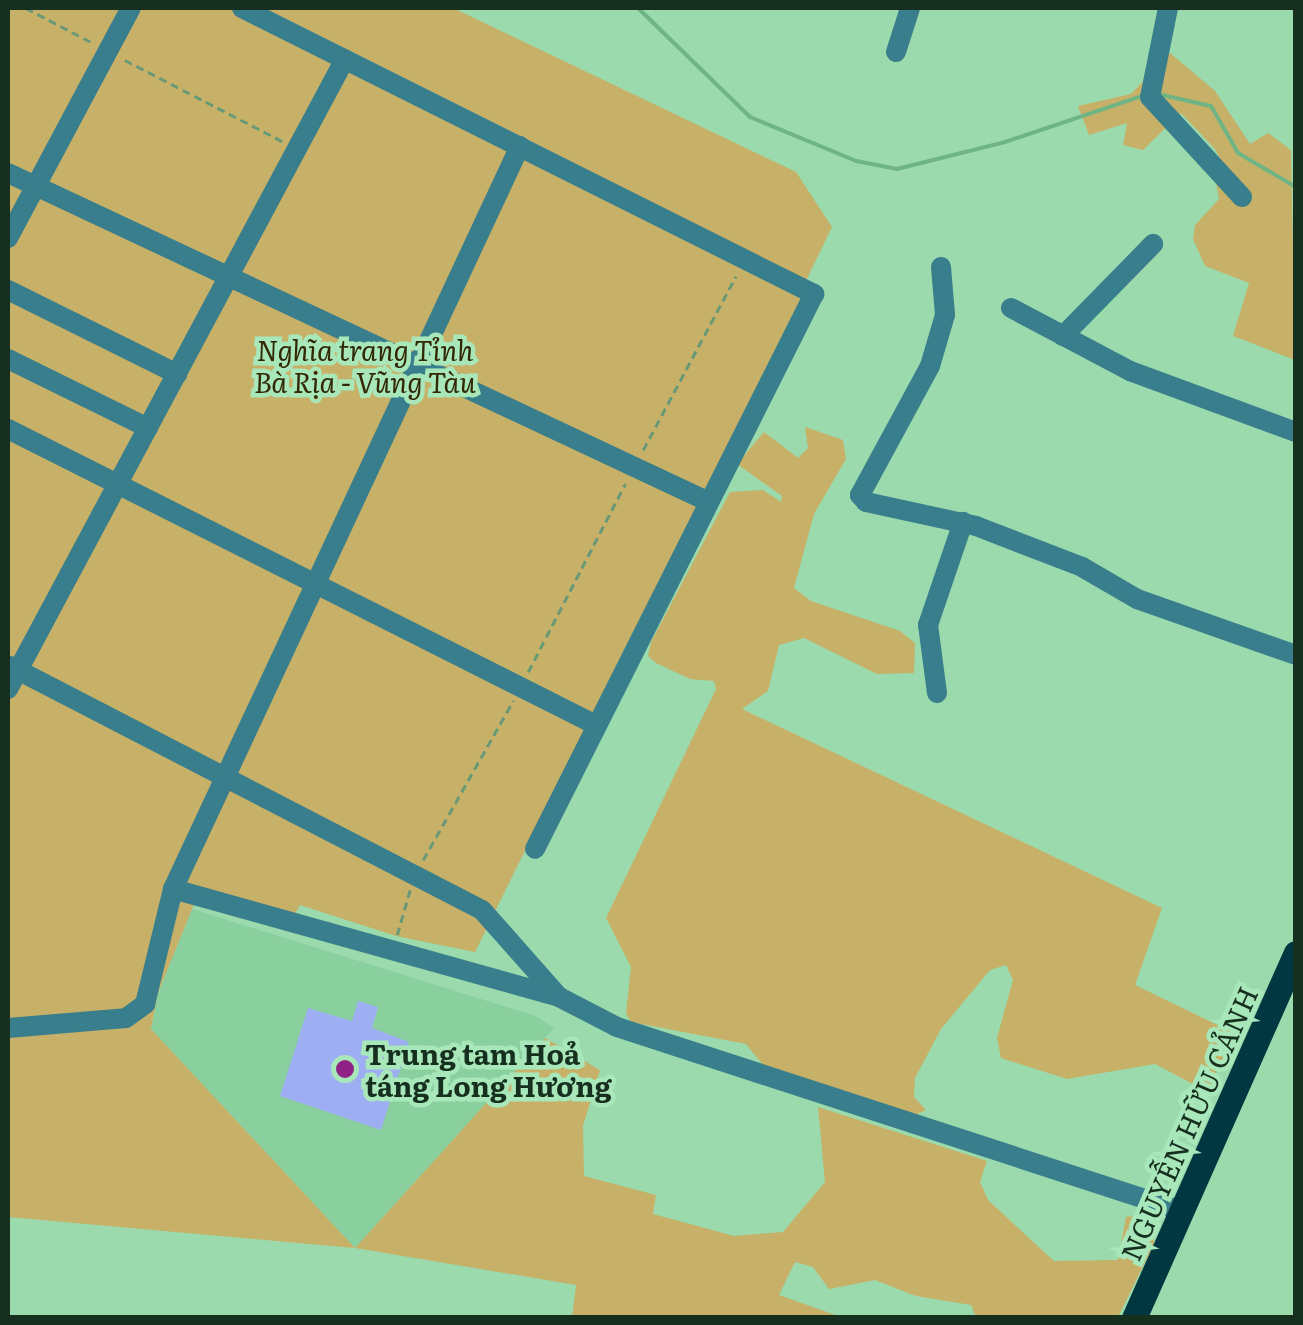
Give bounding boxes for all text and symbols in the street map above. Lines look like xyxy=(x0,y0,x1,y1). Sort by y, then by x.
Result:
park label: Nghĩa trang Tỉnh Bà Rịa - Vũng Tàu xyxy=(254,332,476,398)
street label: NGUYỄN HỮU CẢNH xyxy=(1112,981,1264,1265)
place label: Trung tam Hoả táng Long Hương xyxy=(365,1036,612,1102)
marker: Trung tam Hoả táng Long Hương xyxy=(334,1058,356,1080)

